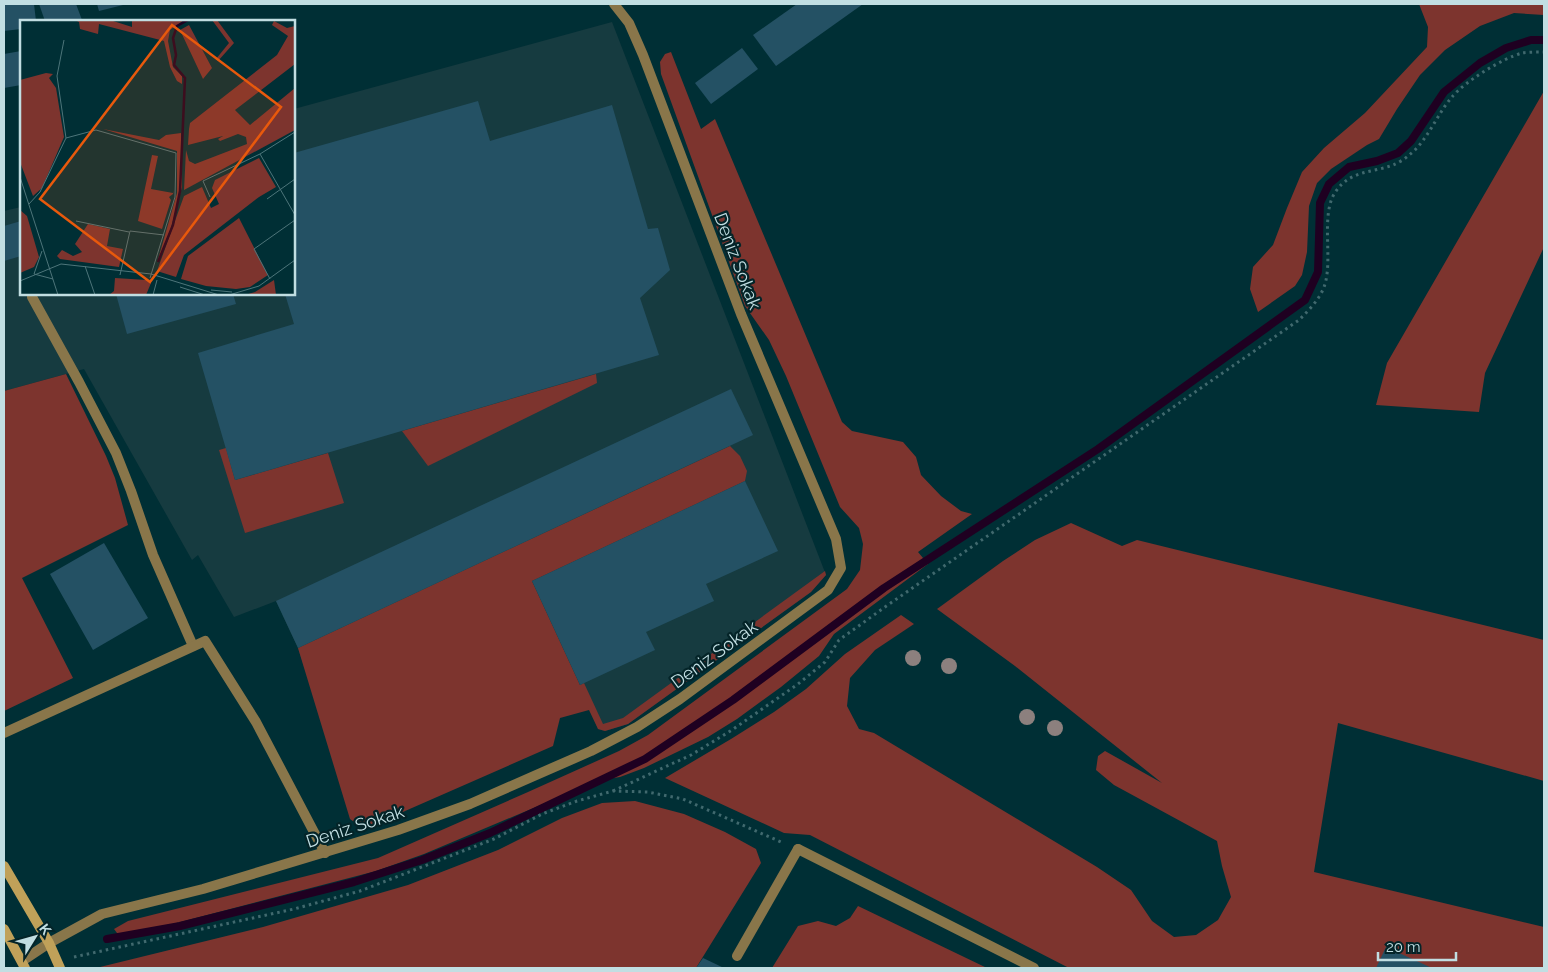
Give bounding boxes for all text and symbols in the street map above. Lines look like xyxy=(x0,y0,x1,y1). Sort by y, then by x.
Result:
inset map xyxy=(20,20,295,295)
street label: Deniz Sokak xyxy=(710,210,766,313)
street label: Deniz Sokak xyxy=(667,615,762,692)
street label: Deniz Sokak xyxy=(303,800,407,852)
north arrow xyxy=(10,912,60,962)
text: K xyxy=(36,921,55,938)
scale bar xyxy=(1378,930,1456,962)
text: 20 m xyxy=(1386,938,1421,956)

